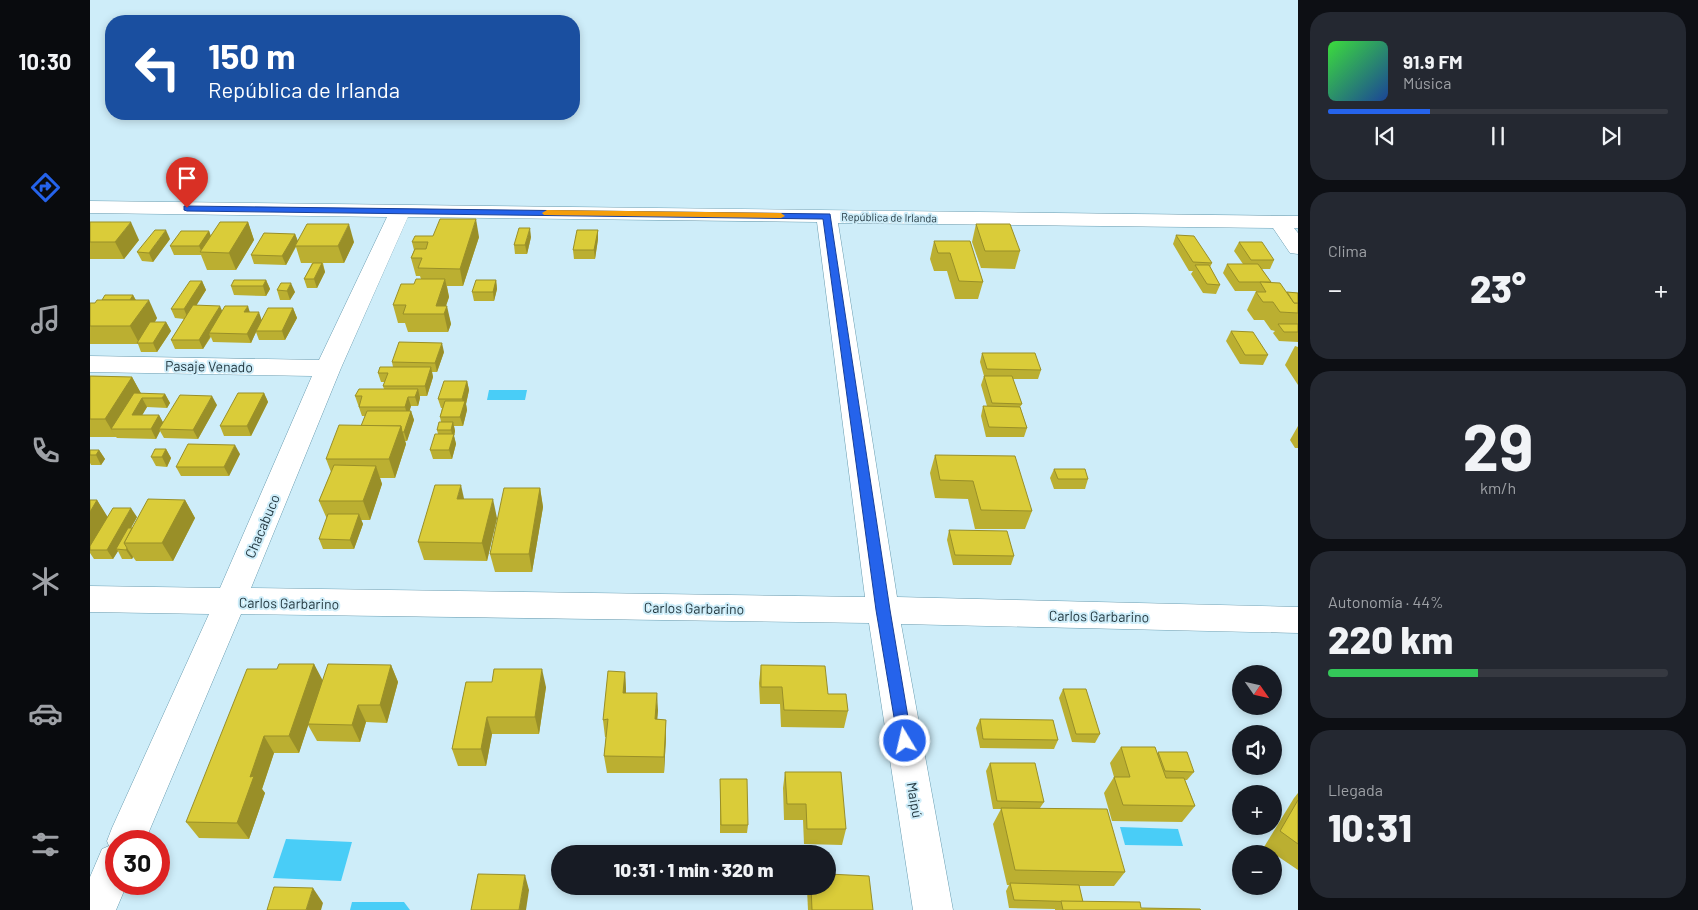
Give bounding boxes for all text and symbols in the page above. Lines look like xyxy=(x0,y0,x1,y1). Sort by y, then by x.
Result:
text: 150 m xyxy=(208,34,295,76)
icon: left xyxy=(125,35,190,100)
text: 10:30 xyxy=(19,48,71,74)
text: 91.9 FM xyxy=(1403,50,1463,73)
text: Música xyxy=(1403,73,1451,92)
text: República de Irlanda xyxy=(208,76,400,102)
icon: previous xyxy=(1371,122,1399,150)
icon: pause xyxy=(1484,122,1512,150)
icon: next xyxy=(1597,122,1625,150)
pin xyxy=(166,157,208,208)
icon: arrive xyxy=(173,164,201,192)
icon: directions xyxy=(28,170,63,205)
street label: República de Irlanda xyxy=(841,210,937,224)
text: Clima xyxy=(1328,241,1367,260)
text: 23° xyxy=(1470,265,1526,311)
text: − xyxy=(1328,272,1342,306)
text: + xyxy=(1654,272,1668,306)
icon: music xyxy=(28,302,63,337)
street label: Pasaje Venado xyxy=(165,357,253,375)
text: 29 xyxy=(1463,406,1533,484)
icon: phone xyxy=(28,433,63,468)
text: km/h xyxy=(1480,478,1516,497)
street label: Chacabuco xyxy=(241,492,283,560)
icon: climate xyxy=(28,564,63,599)
text: Autonomía · 44% xyxy=(1328,592,1444,611)
street label: Carlos Garbarino xyxy=(239,594,339,612)
street label: Carlos Garbarino xyxy=(644,599,744,617)
street label: Carlos Garbarino xyxy=(1049,607,1149,625)
text: 220 km xyxy=(1328,616,1453,662)
north arrow xyxy=(1232,665,1282,715)
map controls xyxy=(1232,665,1282,895)
icon: car xyxy=(28,696,63,731)
position arrow xyxy=(878,714,930,766)
button: sound xyxy=(1232,725,1282,775)
text: Llegada xyxy=(1328,780,1383,799)
street label: Maipú xyxy=(904,781,926,819)
button: + xyxy=(1232,785,1282,835)
text: 10:31 xyxy=(1328,804,1412,850)
icon: filters xyxy=(28,827,63,862)
speed limit sign: 30 xyxy=(105,830,170,895)
button: − xyxy=(1232,845,1282,895)
text: 10:31 · 1 min · 320 m xyxy=(614,858,773,881)

